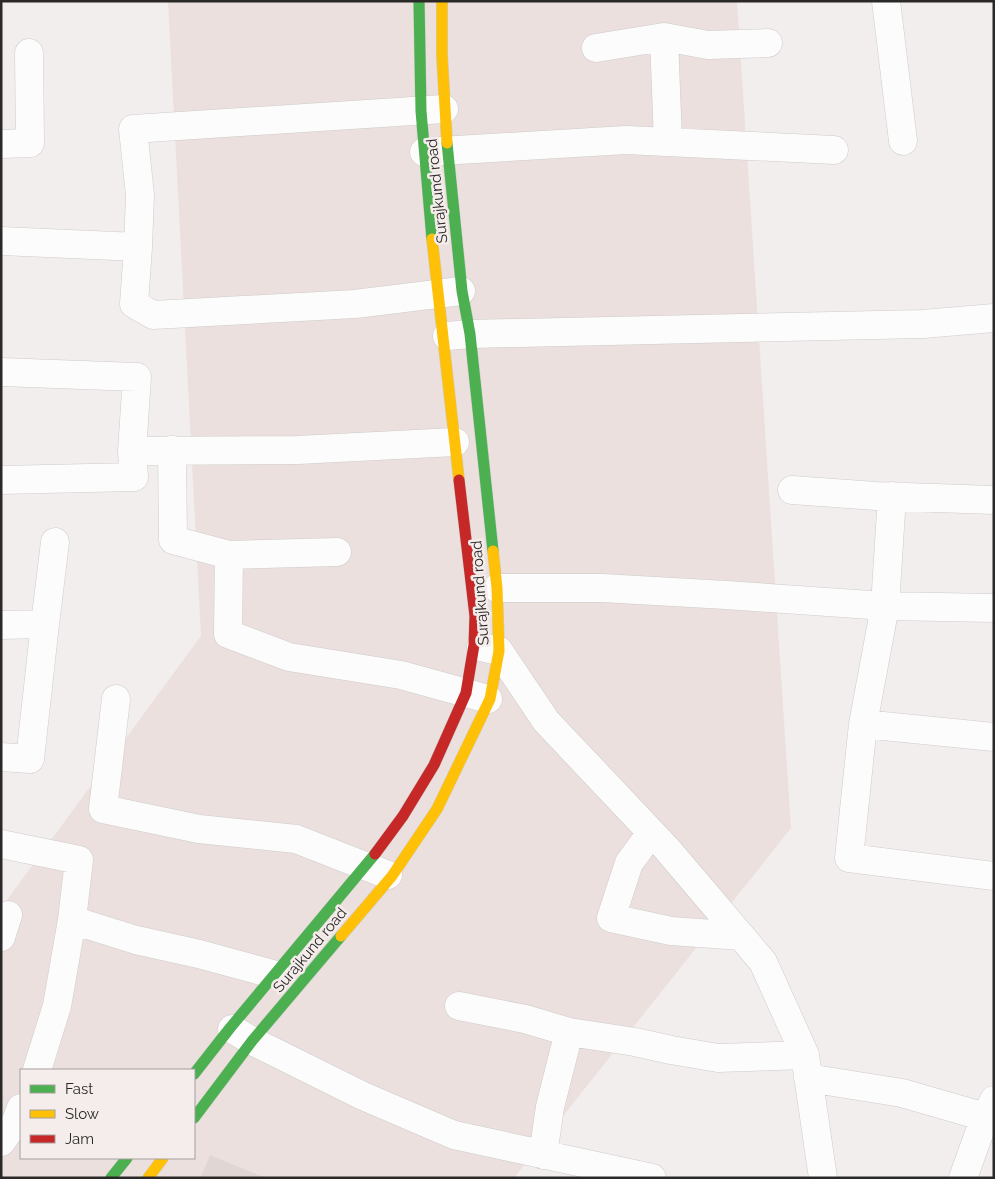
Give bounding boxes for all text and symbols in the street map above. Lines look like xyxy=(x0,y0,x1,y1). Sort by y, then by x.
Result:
street label: Surajkund road xyxy=(423,138,451,244)
street label: Surajkund road xyxy=(467,540,493,646)
street label: Surajkund road xyxy=(269,904,351,996)
legend xyxy=(20,1069,195,1159)
text: Fast xyxy=(65,1080,93,1098)
text: Slow xyxy=(65,1105,99,1123)
text: Jam xyxy=(65,1130,94,1148)

